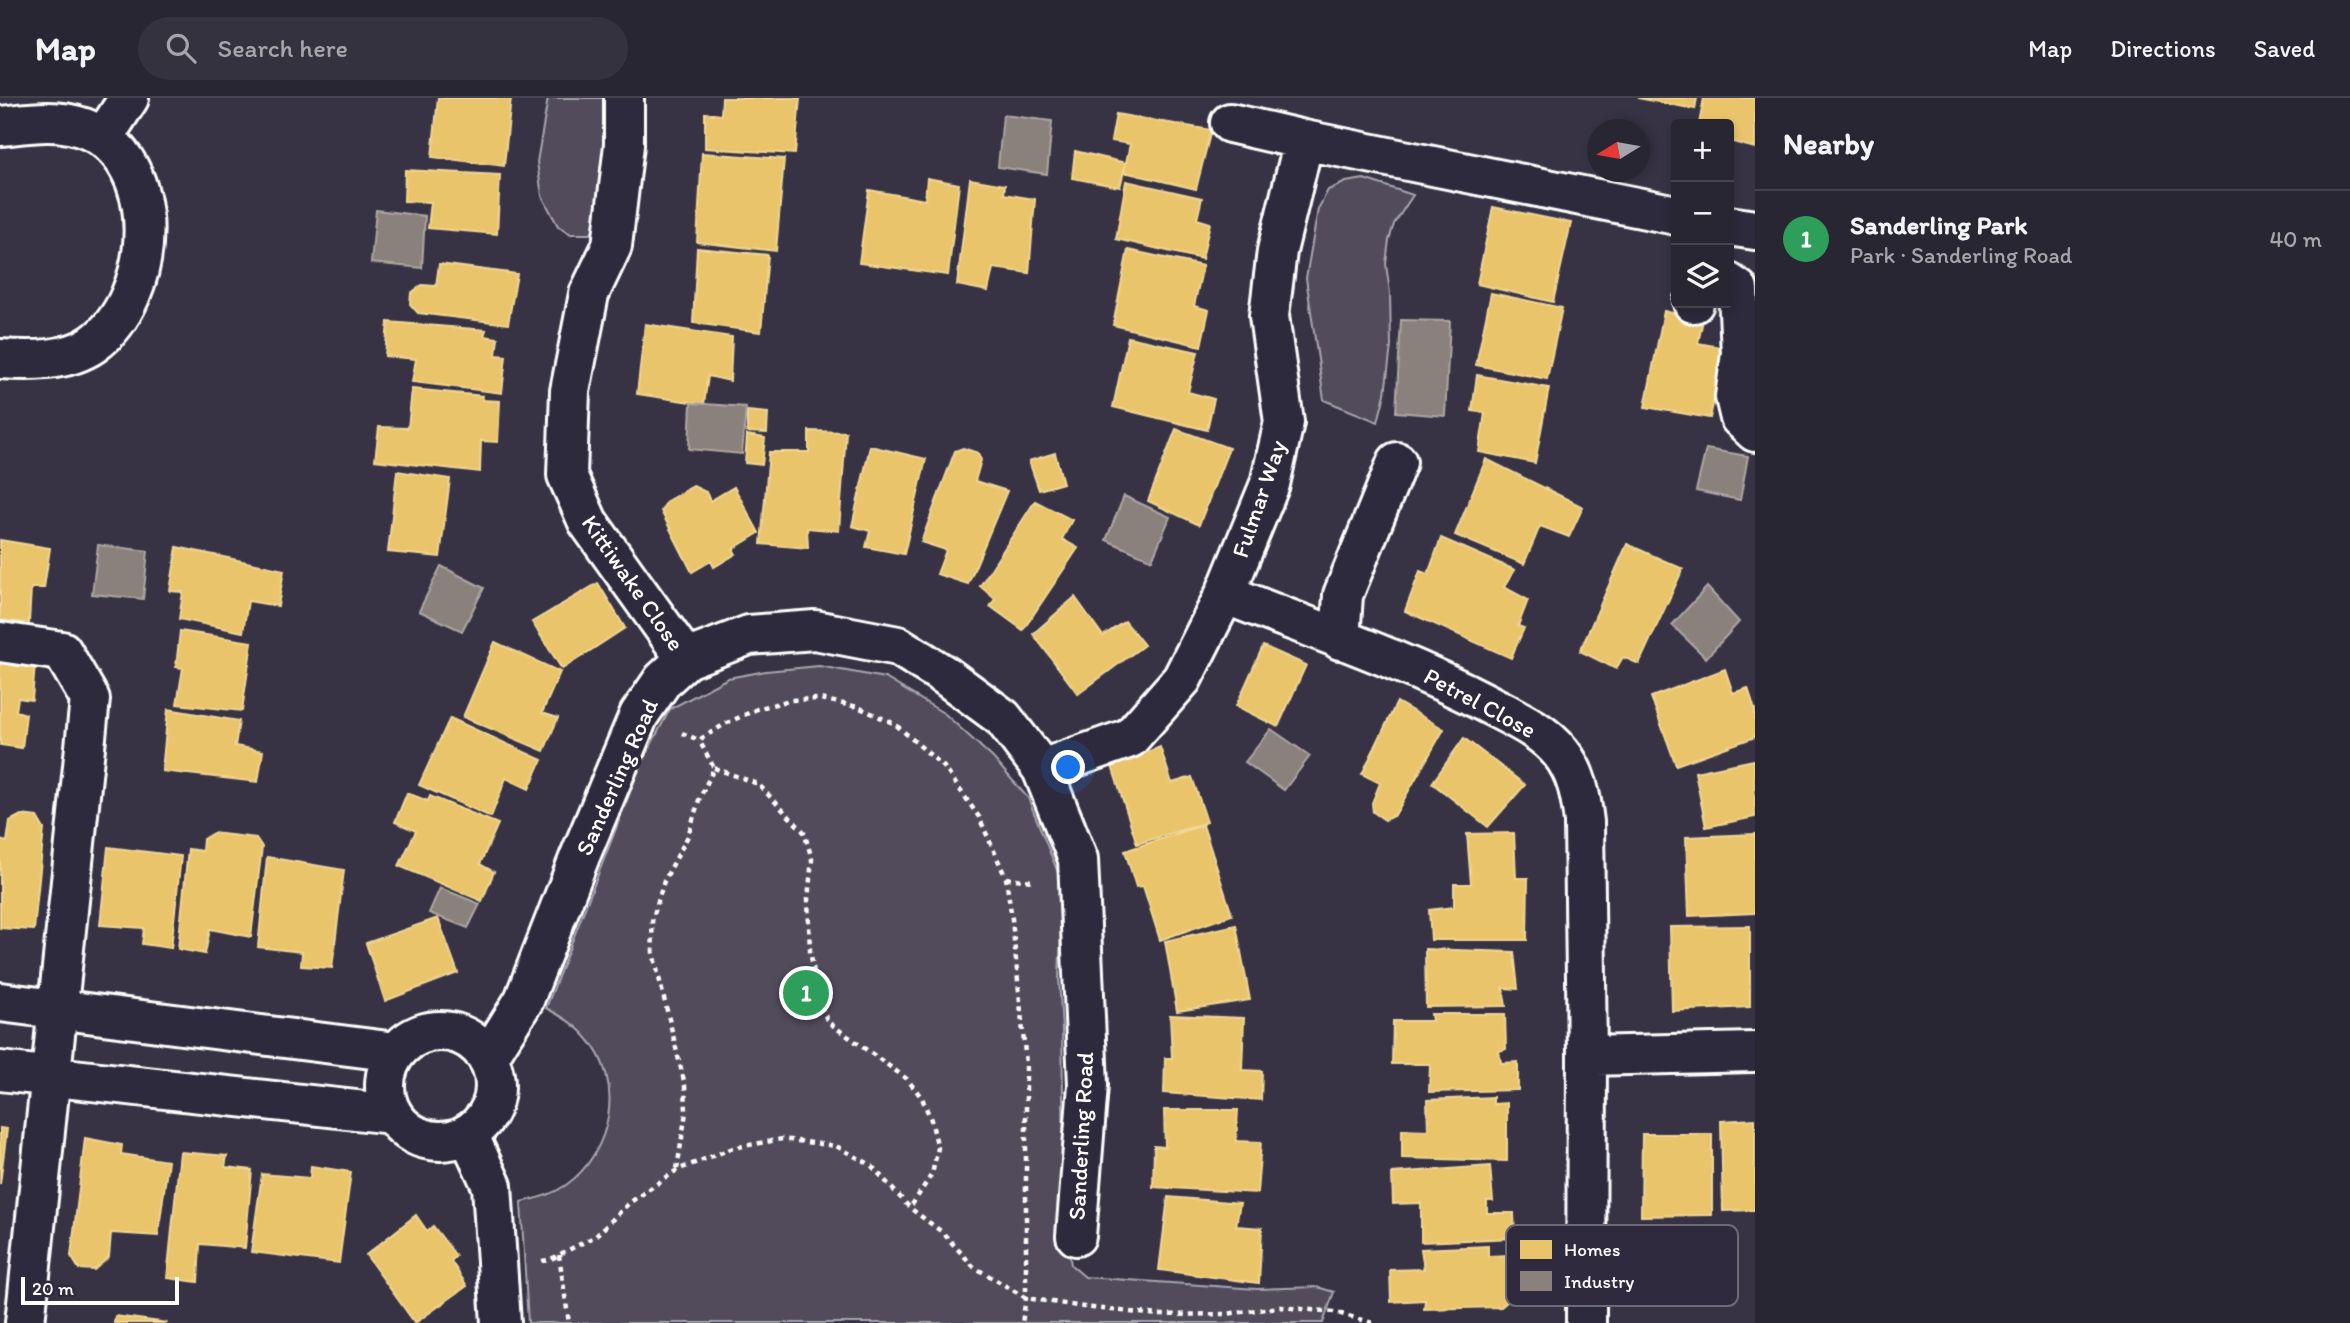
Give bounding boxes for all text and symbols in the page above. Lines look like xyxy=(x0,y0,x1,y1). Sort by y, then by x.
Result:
search box xyxy=(138,17,628,80)
text: Map xyxy=(35,29,96,68)
icon: search xyxy=(162,29,200,67)
text: Search here xyxy=(218,32,348,64)
text: Map xyxy=(2028,34,2072,63)
text: Directions xyxy=(2110,34,2216,63)
text: Saved xyxy=(2254,34,2315,63)
north arrow xyxy=(1587,119,1650,182)
map controls xyxy=(1671,119,1734,308)
button: + xyxy=(1671,119,1734,182)
text: Nearby xyxy=(1783,125,1874,162)
button: − xyxy=(1671,182,1734,245)
text: Sanderling Park xyxy=(1850,209,2028,241)
text: 1 xyxy=(1801,225,1811,253)
text: 40 m xyxy=(2269,225,2322,253)
text: Park · Sanderling Road xyxy=(1850,241,2073,269)
button: layers xyxy=(1671,245,1734,308)
street label: Fulmar Way xyxy=(1225,436,1292,561)
street label: Kittiwake Close xyxy=(576,509,691,656)
street label: Petrel Close xyxy=(1419,661,1541,744)
street label: Sanderling Road xyxy=(569,694,664,860)
your location xyxy=(1051,750,1085,784)
pin: 1 xyxy=(783,967,829,1019)
street label: Sanderling Road xyxy=(1062,1051,1099,1221)
legend xyxy=(1506,1225,1738,1306)
text: Homes xyxy=(1564,1238,1620,1261)
text: Industry xyxy=(1564,1270,1634,1293)
scale bar xyxy=(21,1274,178,1306)
text: 20 m xyxy=(32,1277,74,1300)

